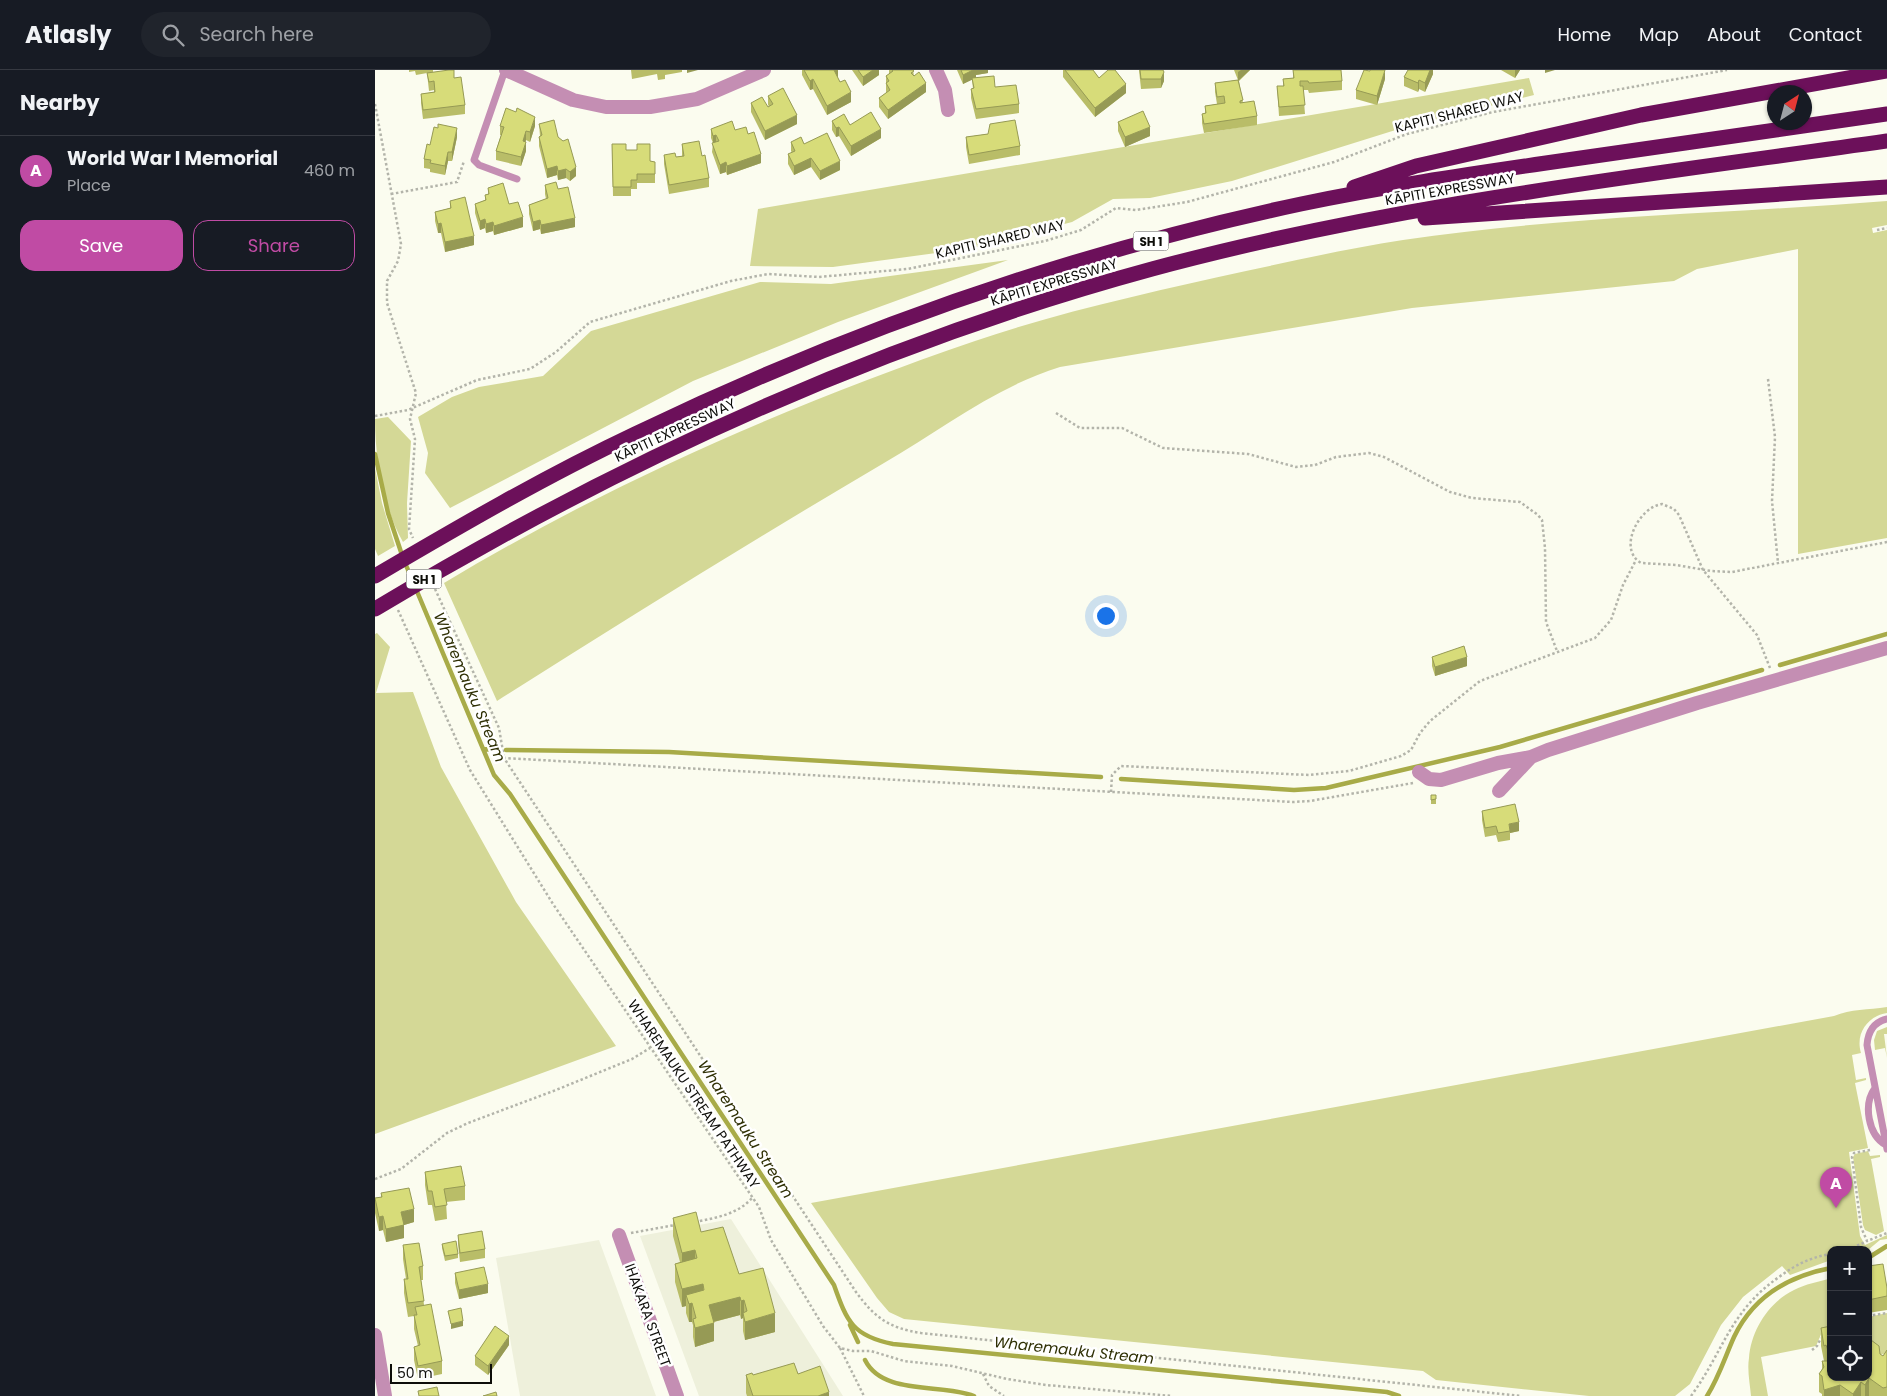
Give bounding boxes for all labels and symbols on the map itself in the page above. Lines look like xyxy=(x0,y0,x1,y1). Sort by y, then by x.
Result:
north arrow xyxy=(1767,85,1812,130)
street label: KAPITI SHARED WAY xyxy=(1393,86,1525,138)
street label: KĀPITI EXPRESSWAY xyxy=(1384,168,1516,210)
street label: KAPITI SHARED WAY xyxy=(933,214,1067,264)
road number: SH 1 xyxy=(1133,232,1169,250)
street label: KĀPITI EXPRESSWAY xyxy=(988,253,1120,311)
street label: KĀPITI EXPRESSWAY xyxy=(611,393,739,467)
road number: SH 1 xyxy=(407,569,441,588)
your location xyxy=(1093,603,1119,629)
water label: Wharemauku Stream xyxy=(429,609,511,765)
street label: WHAREMAUKU STREAM PATHWAY xyxy=(623,996,765,1192)
water label: Wharemauku Stream xyxy=(693,1056,799,1202)
pin: A xyxy=(1820,1167,1852,1208)
street label: IHAKARA STREET xyxy=(620,1261,676,1370)
water label: Wharemauku Stream xyxy=(993,1331,1155,1369)
scale bar xyxy=(390,1361,493,1384)

